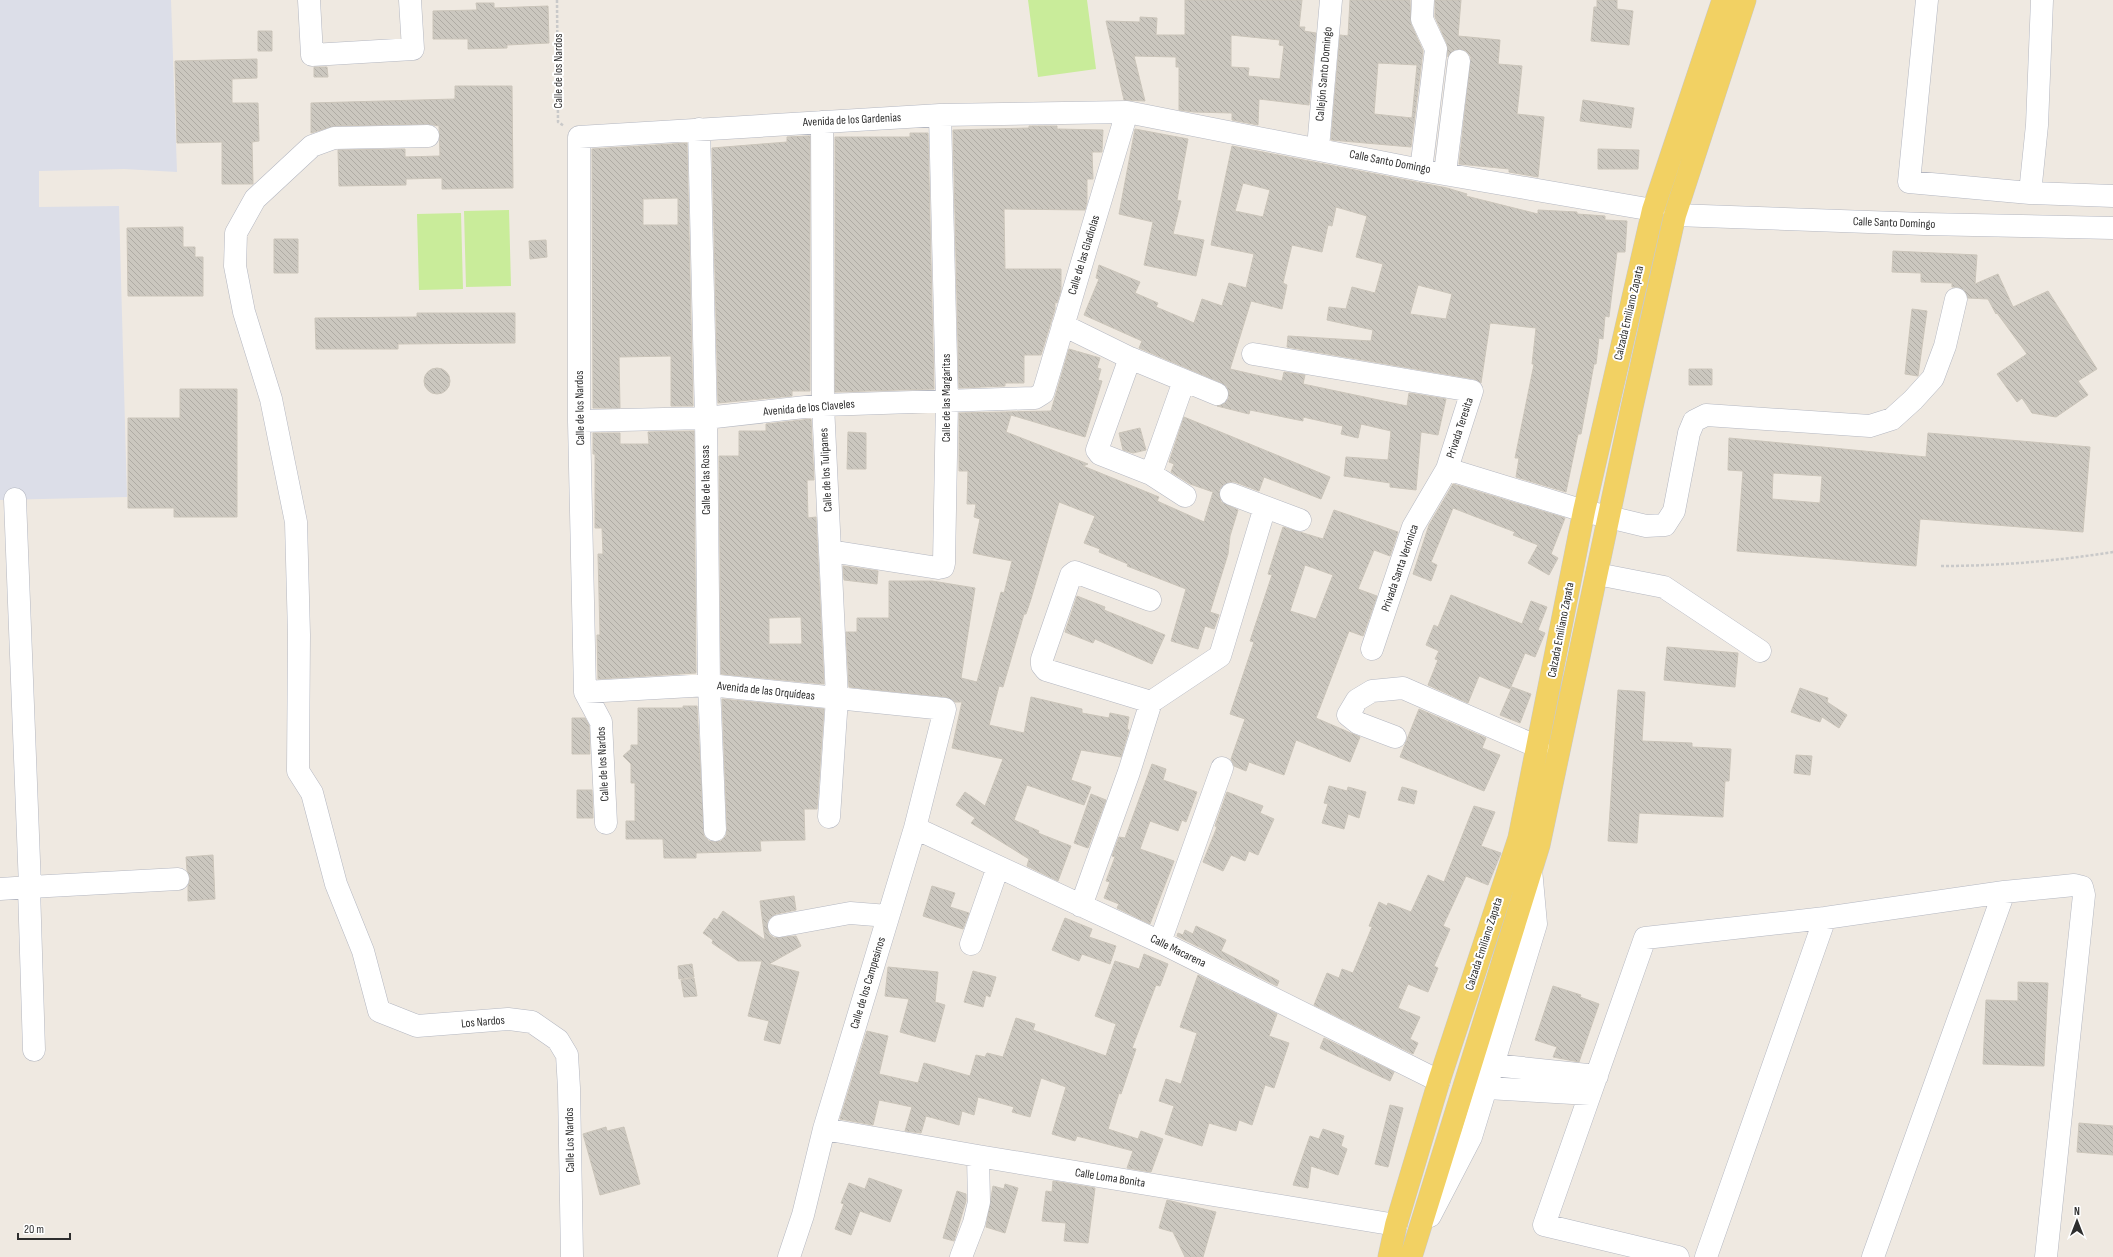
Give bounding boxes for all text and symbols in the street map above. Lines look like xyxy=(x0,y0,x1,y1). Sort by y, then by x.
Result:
street label: Callejón Santo Domingo xyxy=(1312,26,1336,122)
street label: Calle de los Nardos xyxy=(551,34,566,108)
street label: Avenida de los Gardenias xyxy=(801,110,902,130)
street label: Calle Santo Domingo xyxy=(1348,147,1432,177)
street label: Calle de las Gladiolas xyxy=(1065,213,1103,297)
street label: Calle Santo Domingo xyxy=(1852,214,1936,232)
street label: Calzada Emiliano Zapata xyxy=(1611,264,1647,362)
street label: Calle de las Margaritas xyxy=(939,354,954,442)
street label: Calle de los Nardos xyxy=(572,370,588,446)
street label: Privada Teresita xyxy=(1443,395,1477,460)
street label: Avenida de los Claveles xyxy=(762,397,855,420)
street label: Calle de los Tulipanes xyxy=(816,428,836,512)
street label: Calle de las Rosas xyxy=(698,445,714,515)
street label: Privada Santa Verónica xyxy=(1378,522,1422,614)
street label: Calzada Emiliano Zapata xyxy=(1544,581,1578,679)
street label: Avenida de las Orquídeas xyxy=(715,678,816,704)
street label: Calle de los Nardos xyxy=(594,726,612,802)
street label: Calzada Emiliano Zapata xyxy=(1462,895,1506,992)
street label: Calle Macarena xyxy=(1148,931,1209,971)
street label: Calle de los Campesinos xyxy=(847,935,889,1031)
street label: Los Nardos xyxy=(461,1013,505,1031)
street label: Calle Los Nardos xyxy=(562,1107,578,1173)
street label: Calle Loma Bonita xyxy=(1074,1165,1147,1191)
north arrow xyxy=(2057,1201,2097,1241)
text: N xyxy=(2074,1205,2080,1218)
scale bar xyxy=(18,1215,70,1241)
text: 20 m xyxy=(24,1222,44,1237)

